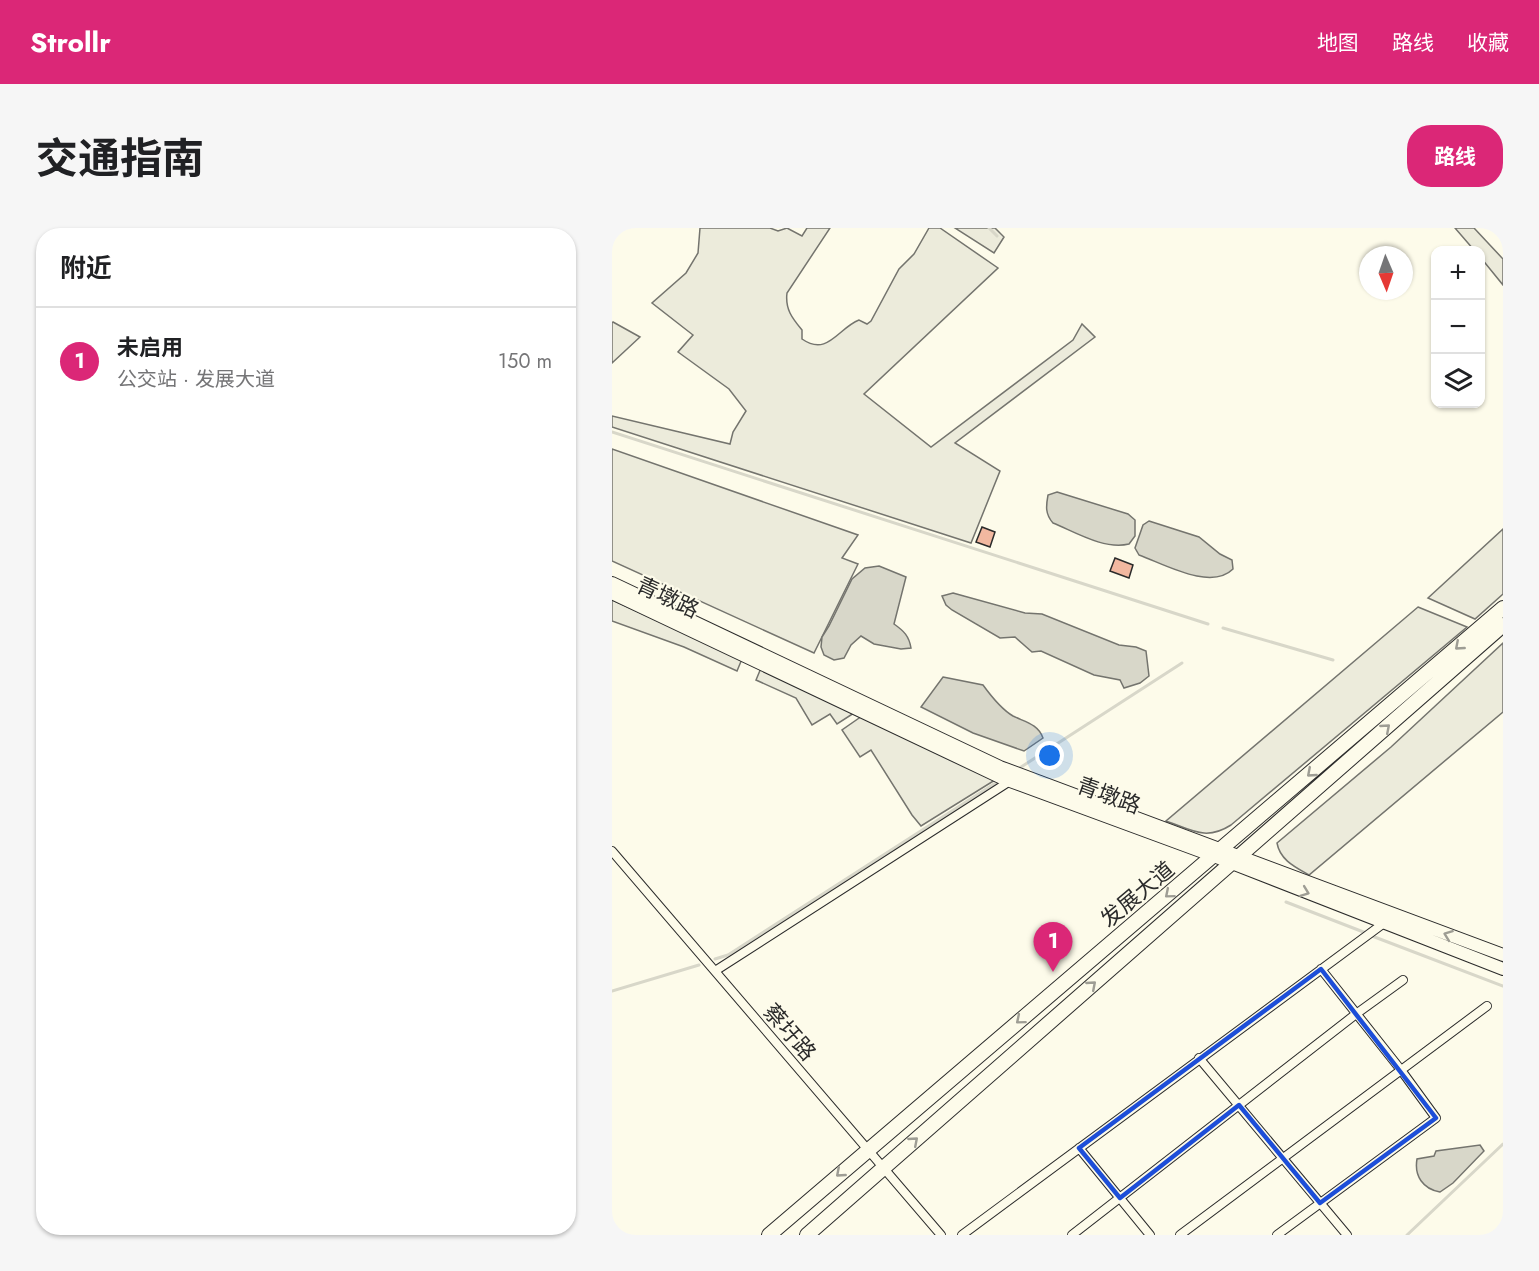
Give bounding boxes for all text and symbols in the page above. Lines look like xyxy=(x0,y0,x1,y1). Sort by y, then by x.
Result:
text: Strollr xyxy=(30,22,111,63)
text: 地图 xyxy=(1317,28,1359,58)
text: 路线 xyxy=(1392,28,1434,58)
text: 收藏 xyxy=(1467,28,1509,58)
button: 路线 xyxy=(1407,125,1503,187)
text: 交通指南 xyxy=(36,128,204,189)
north arrow xyxy=(1359,246,1413,300)
map controls xyxy=(1431,246,1485,408)
button: + xyxy=(1431,246,1485,300)
text: 附近 xyxy=(60,249,112,287)
button: − xyxy=(1431,300,1485,354)
text: 未启用 xyxy=(117,331,183,363)
text: 1 xyxy=(74,347,85,376)
text: 150 m xyxy=(498,347,552,376)
button: layers xyxy=(1431,354,1485,408)
text: 公交站 · 发展大道 xyxy=(117,365,275,394)
street label: 青墩路 xyxy=(631,569,705,625)
one-way arrow xyxy=(1455,639,1465,650)
one-way arrow xyxy=(1379,724,1390,735)
your location xyxy=(1035,741,1064,770)
one-way arrow xyxy=(1307,766,1318,777)
street label: 青墩路 xyxy=(1073,769,1145,821)
street label: 发展大道 xyxy=(1093,853,1181,935)
one-way arrow xyxy=(1299,885,1310,897)
one-way arrow xyxy=(1165,887,1176,898)
pin: 1 xyxy=(1034,922,1072,972)
one-way arrow xyxy=(1443,929,1454,942)
one-way arrow xyxy=(1085,981,1096,992)
street label: 蔡圩路 xyxy=(756,997,824,1067)
one-way arrow xyxy=(1016,1013,1027,1024)
one-way arrow xyxy=(907,1137,918,1148)
one-way arrow xyxy=(835,1166,846,1177)

